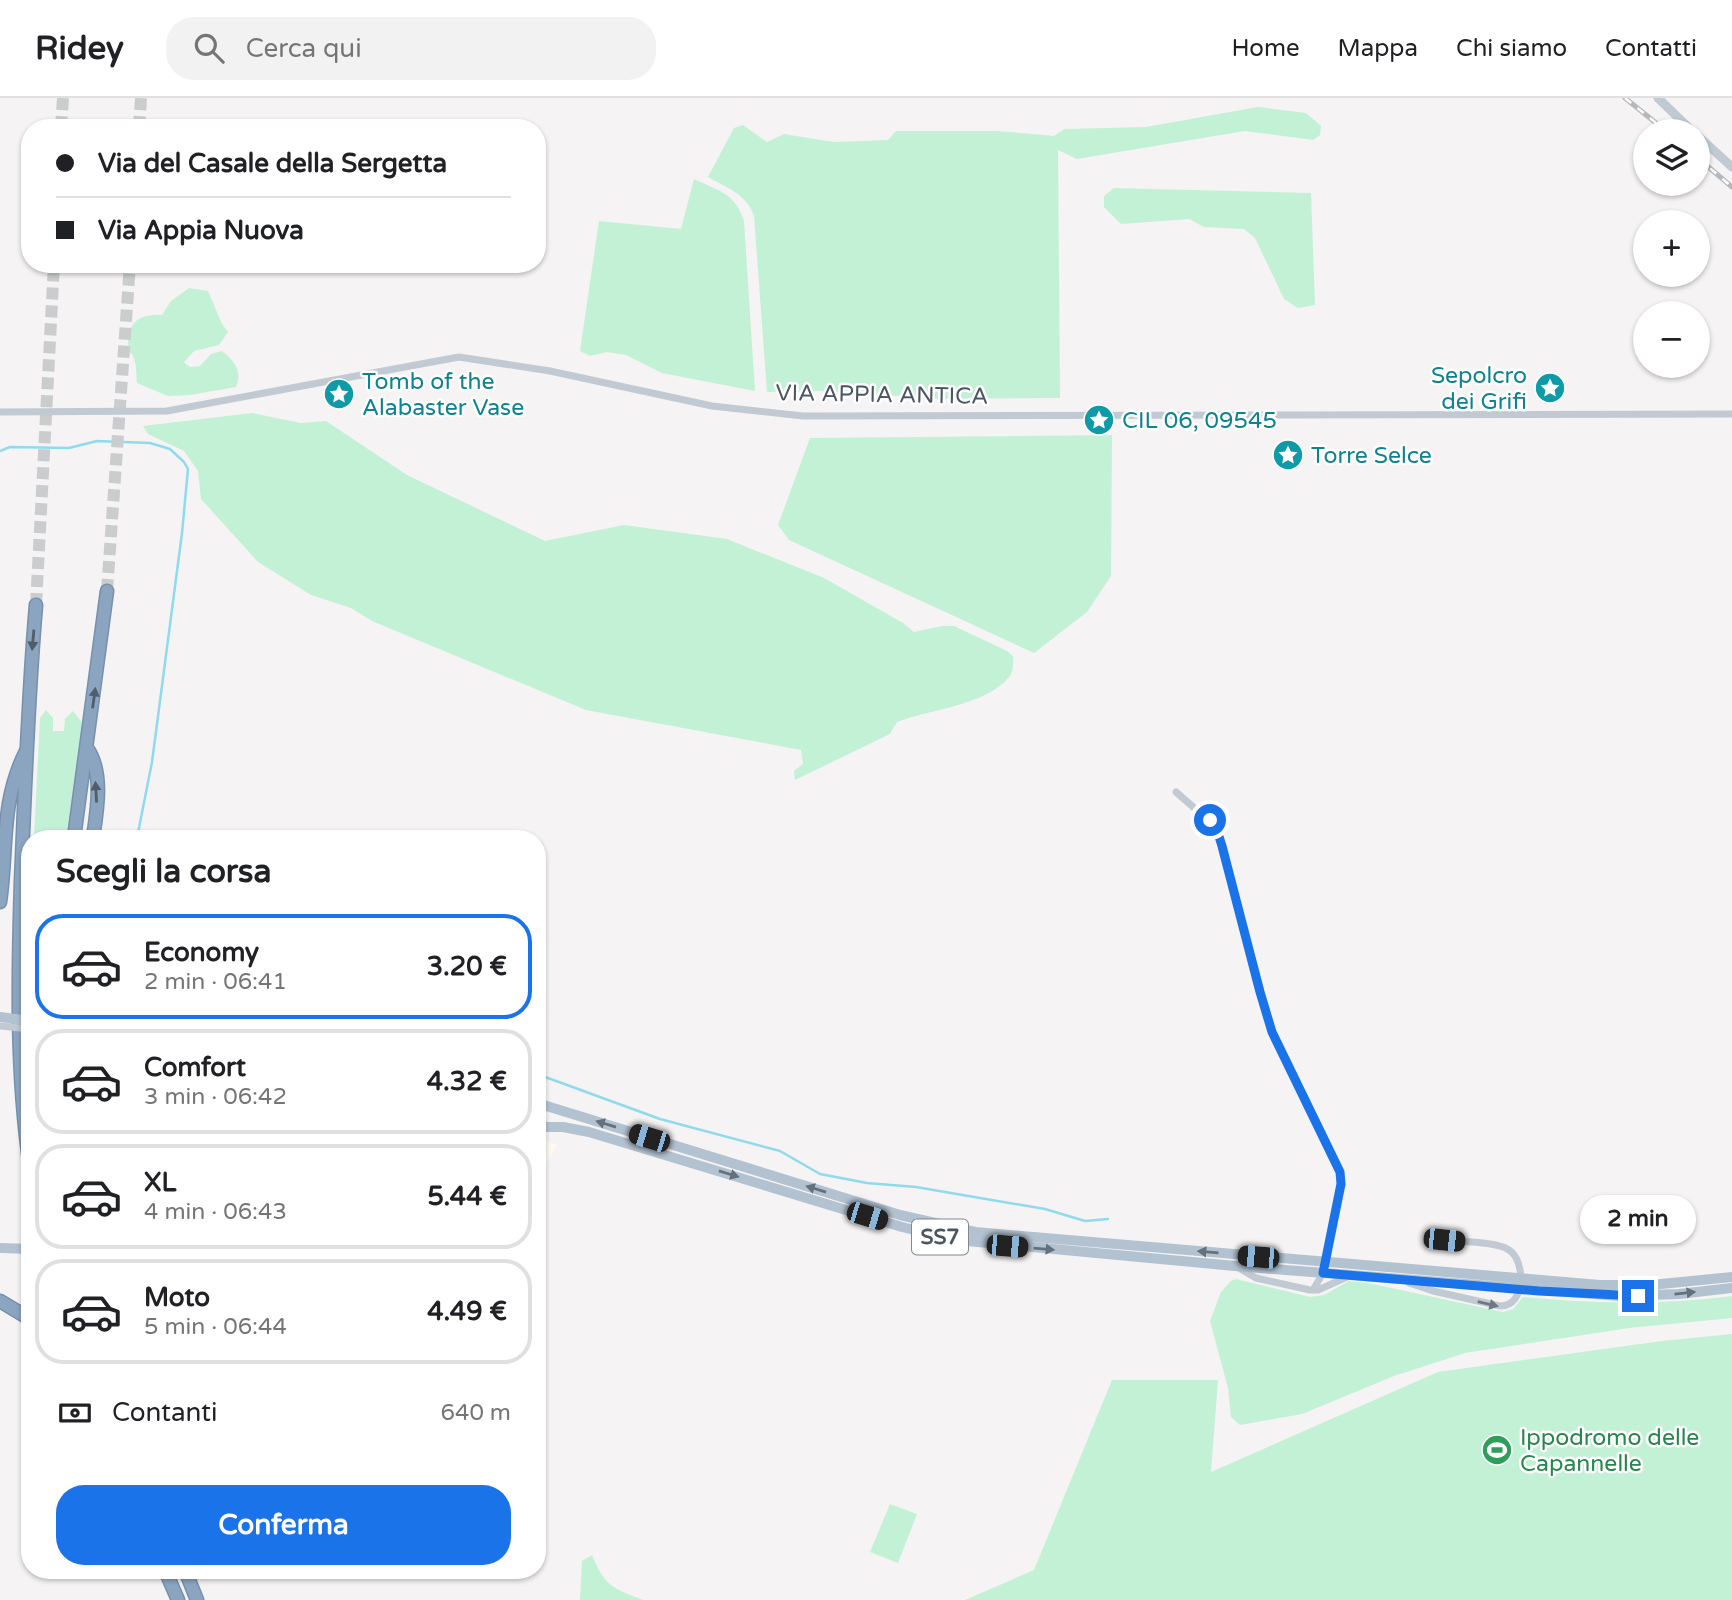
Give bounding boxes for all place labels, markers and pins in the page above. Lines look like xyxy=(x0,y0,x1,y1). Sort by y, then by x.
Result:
place label: Sepolcro dei Grifi xyxy=(1431,362,1527,416)
place label: Tomb of the Alabaster Vase xyxy=(362,368,524,422)
place icon: Sepolcro dei Grifi xyxy=(1533,371,1567,405)
place icon: Tomb of the Alabaster Vase xyxy=(322,377,356,411)
place icon: CIL 06, 09545 xyxy=(1082,403,1116,437)
place label: CIL 06, 09545 xyxy=(1122,407,1277,435)
place icon: Torre Selce xyxy=(1271,438,1305,472)
place label: Torre Selce xyxy=(1311,442,1432,470)
place label: Ippodromo delle Capannelle xyxy=(1520,1424,1699,1478)
sports icon: Ippodromo delle Capannelle xyxy=(1480,1433,1514,1467)

